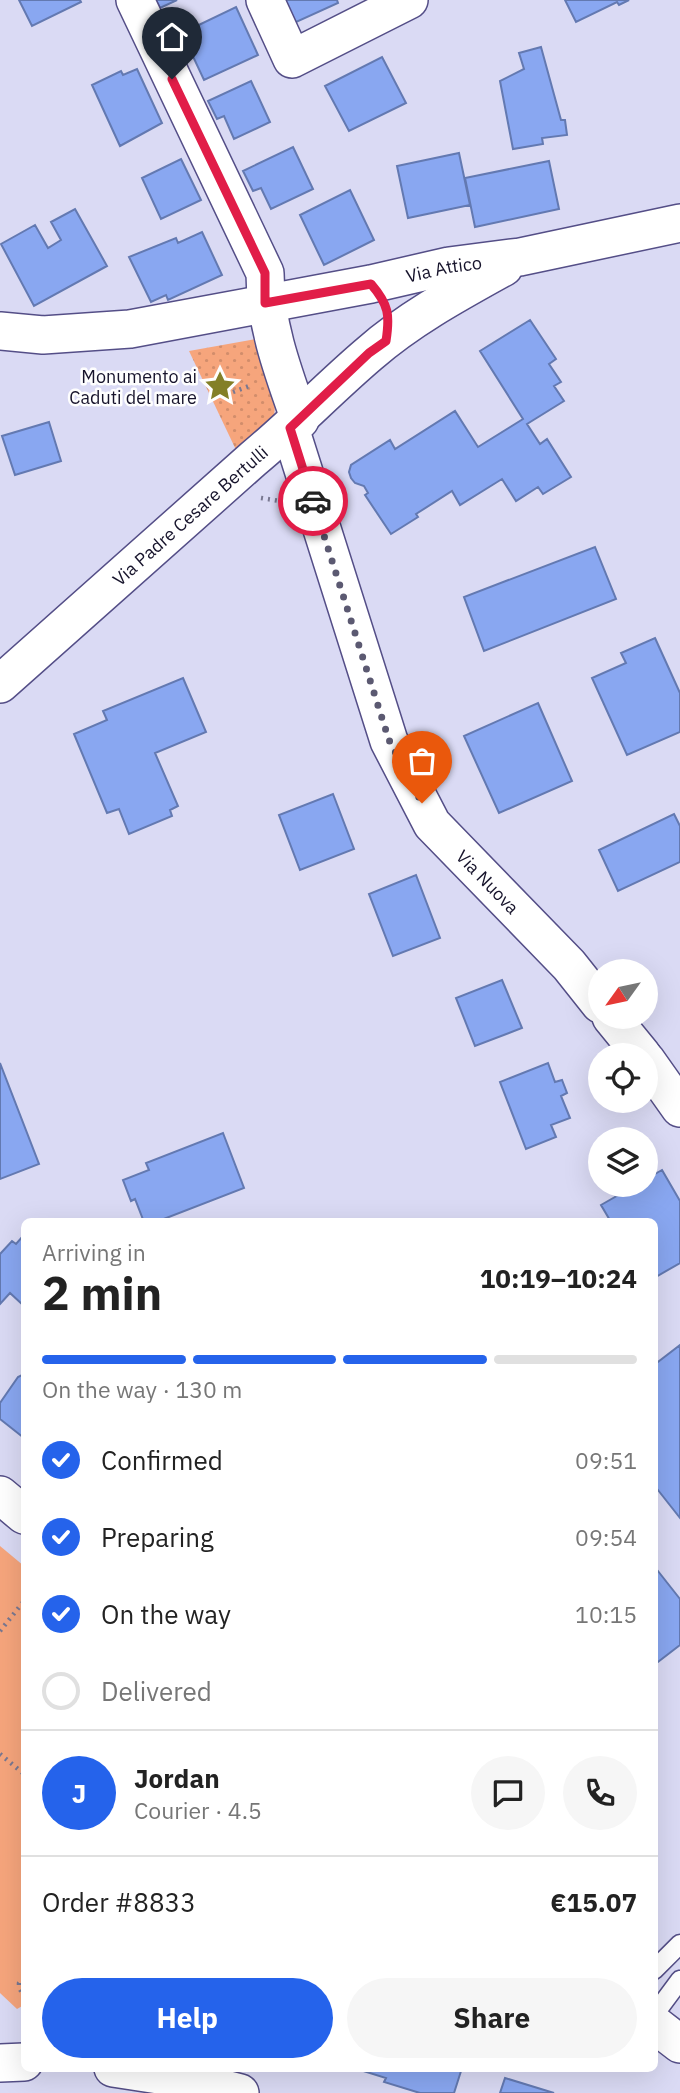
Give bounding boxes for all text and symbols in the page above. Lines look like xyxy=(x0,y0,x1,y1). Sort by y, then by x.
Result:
pin xyxy=(142,7,202,79)
icon: home xyxy=(153,18,191,56)
street label: Via Attico xyxy=(404,250,483,287)
place label: Monumento ai Caduti del mare xyxy=(69,365,197,409)
place icon: Monumento ai Caduti del mare xyxy=(203,369,237,403)
street label: Via Padre Cesare Bertulli xyxy=(107,440,272,590)
courier xyxy=(278,466,348,536)
icon: car xyxy=(294,482,332,520)
pin xyxy=(392,731,452,803)
icon: bag xyxy=(403,742,441,780)
street label: Via Nuova xyxy=(452,845,525,919)
north arrow xyxy=(588,959,658,1029)
map controls xyxy=(588,959,658,1197)
button: locate xyxy=(588,1043,658,1113)
button: layers xyxy=(588,1127,658,1197)
text: Arriving in xyxy=(42,1237,146,1267)
text: 10:19–10:24 xyxy=(480,1261,637,1295)
text: 2 min xyxy=(42,1263,162,1323)
text: On the way · 130 m xyxy=(42,1374,242,1404)
icon: check xyxy=(42,1441,80,1479)
text: Confirmed xyxy=(101,1443,223,1477)
text: 09:51 xyxy=(575,1445,637,1475)
icon: check xyxy=(42,1518,80,1556)
text: Preparing xyxy=(101,1520,214,1554)
text: 09:54 xyxy=(575,1522,637,1552)
icon: check xyxy=(42,1595,80,1633)
text: On the way xyxy=(101,1597,231,1631)
text: 10:15 xyxy=(575,1599,637,1629)
text: Delivered xyxy=(101,1674,212,1708)
button: chat xyxy=(471,1756,545,1830)
button: phone xyxy=(563,1756,637,1830)
text: Jordan xyxy=(134,1761,220,1795)
text: J xyxy=(72,1776,86,1810)
text: Courier · 4.5 xyxy=(134,1795,262,1825)
text: Order #8833 xyxy=(42,1885,196,1919)
text: €15.07 xyxy=(550,1885,637,1919)
button: Help xyxy=(42,1978,333,2058)
button: Share xyxy=(347,1978,637,2058)

